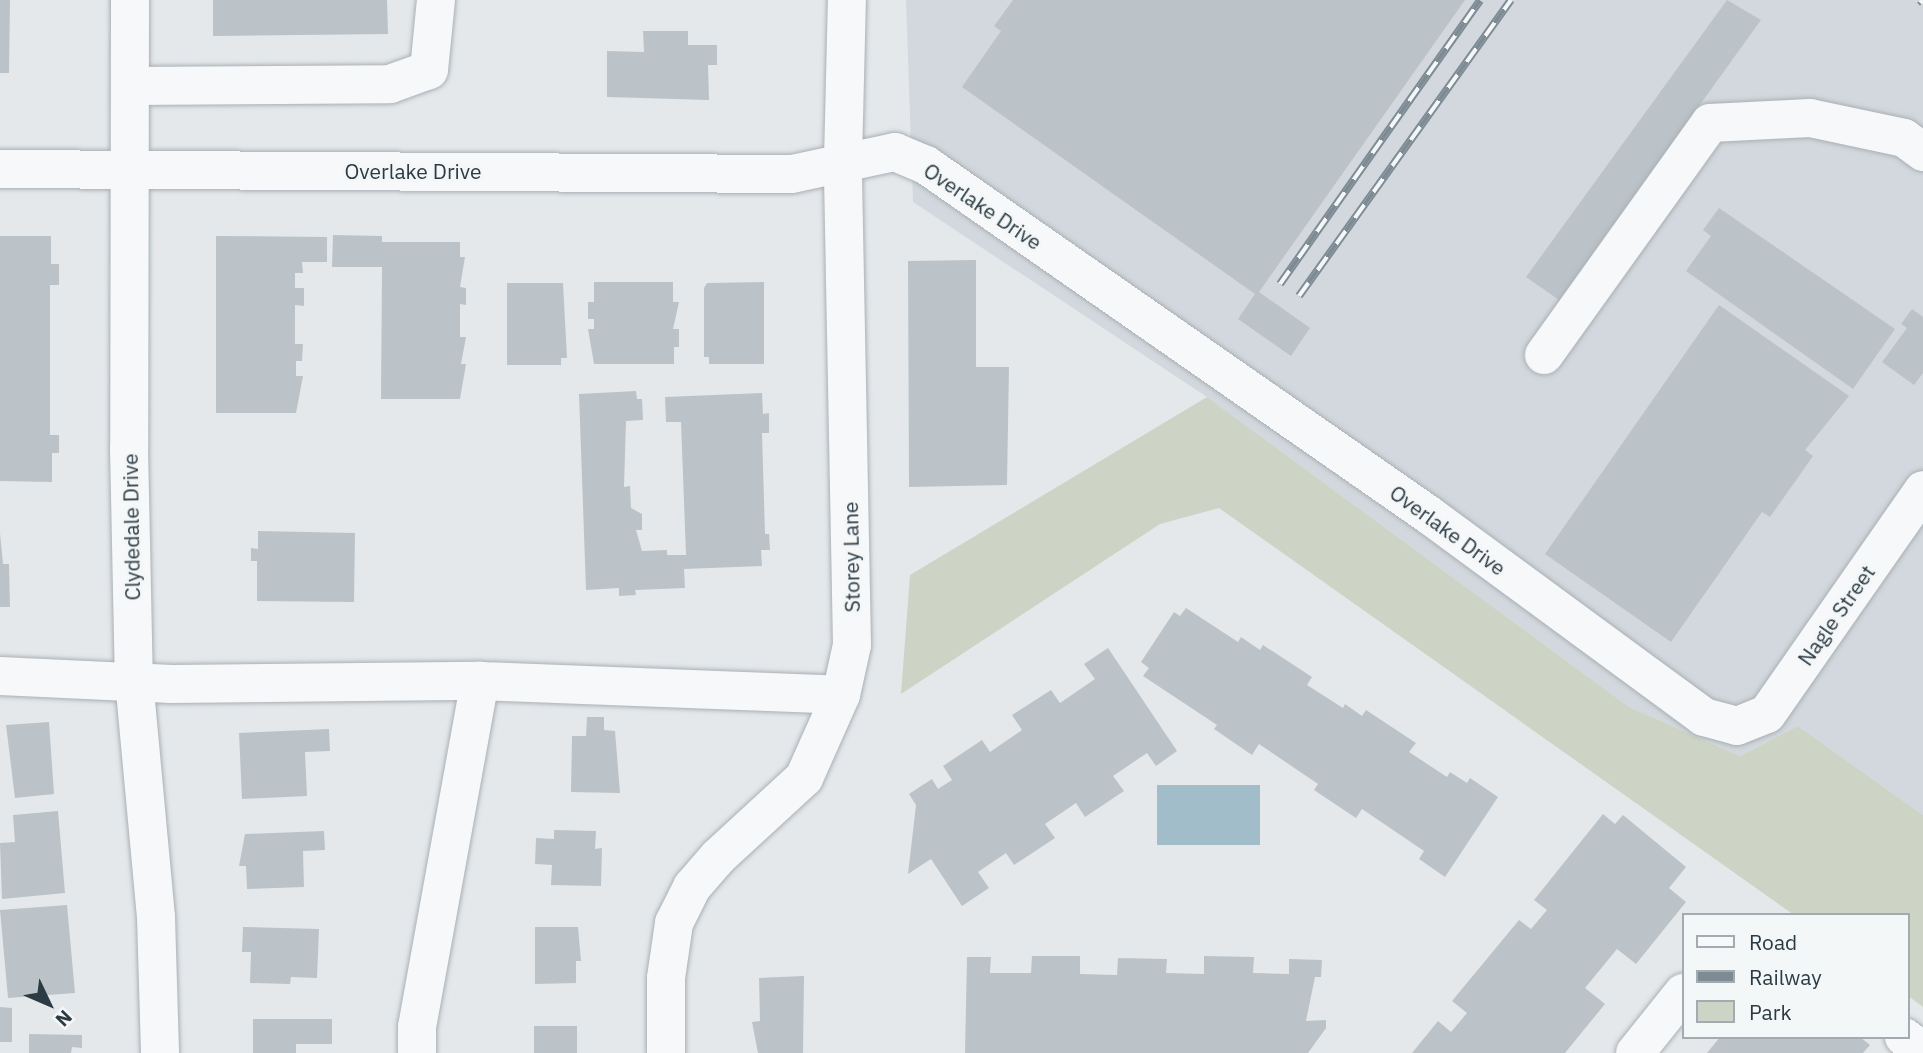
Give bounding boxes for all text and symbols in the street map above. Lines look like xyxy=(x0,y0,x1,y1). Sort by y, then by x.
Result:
street label: Overlake Drive xyxy=(919,157,1047,255)
street label: Overlake Drive xyxy=(344,158,482,184)
street label: Clydedale Drive xyxy=(117,453,145,601)
street label: Overlake Drive xyxy=(1385,480,1511,580)
street label: Storey Lane xyxy=(837,501,865,613)
street label: Nagle Street xyxy=(1792,560,1880,670)
legend xyxy=(1682,913,1909,1039)
text: Road xyxy=(1749,928,1797,956)
text: Railway xyxy=(1749,963,1822,991)
north arrow xyxy=(14,969,84,1039)
text: Park xyxy=(1749,998,1792,1026)
text: N xyxy=(51,1005,78,1032)

